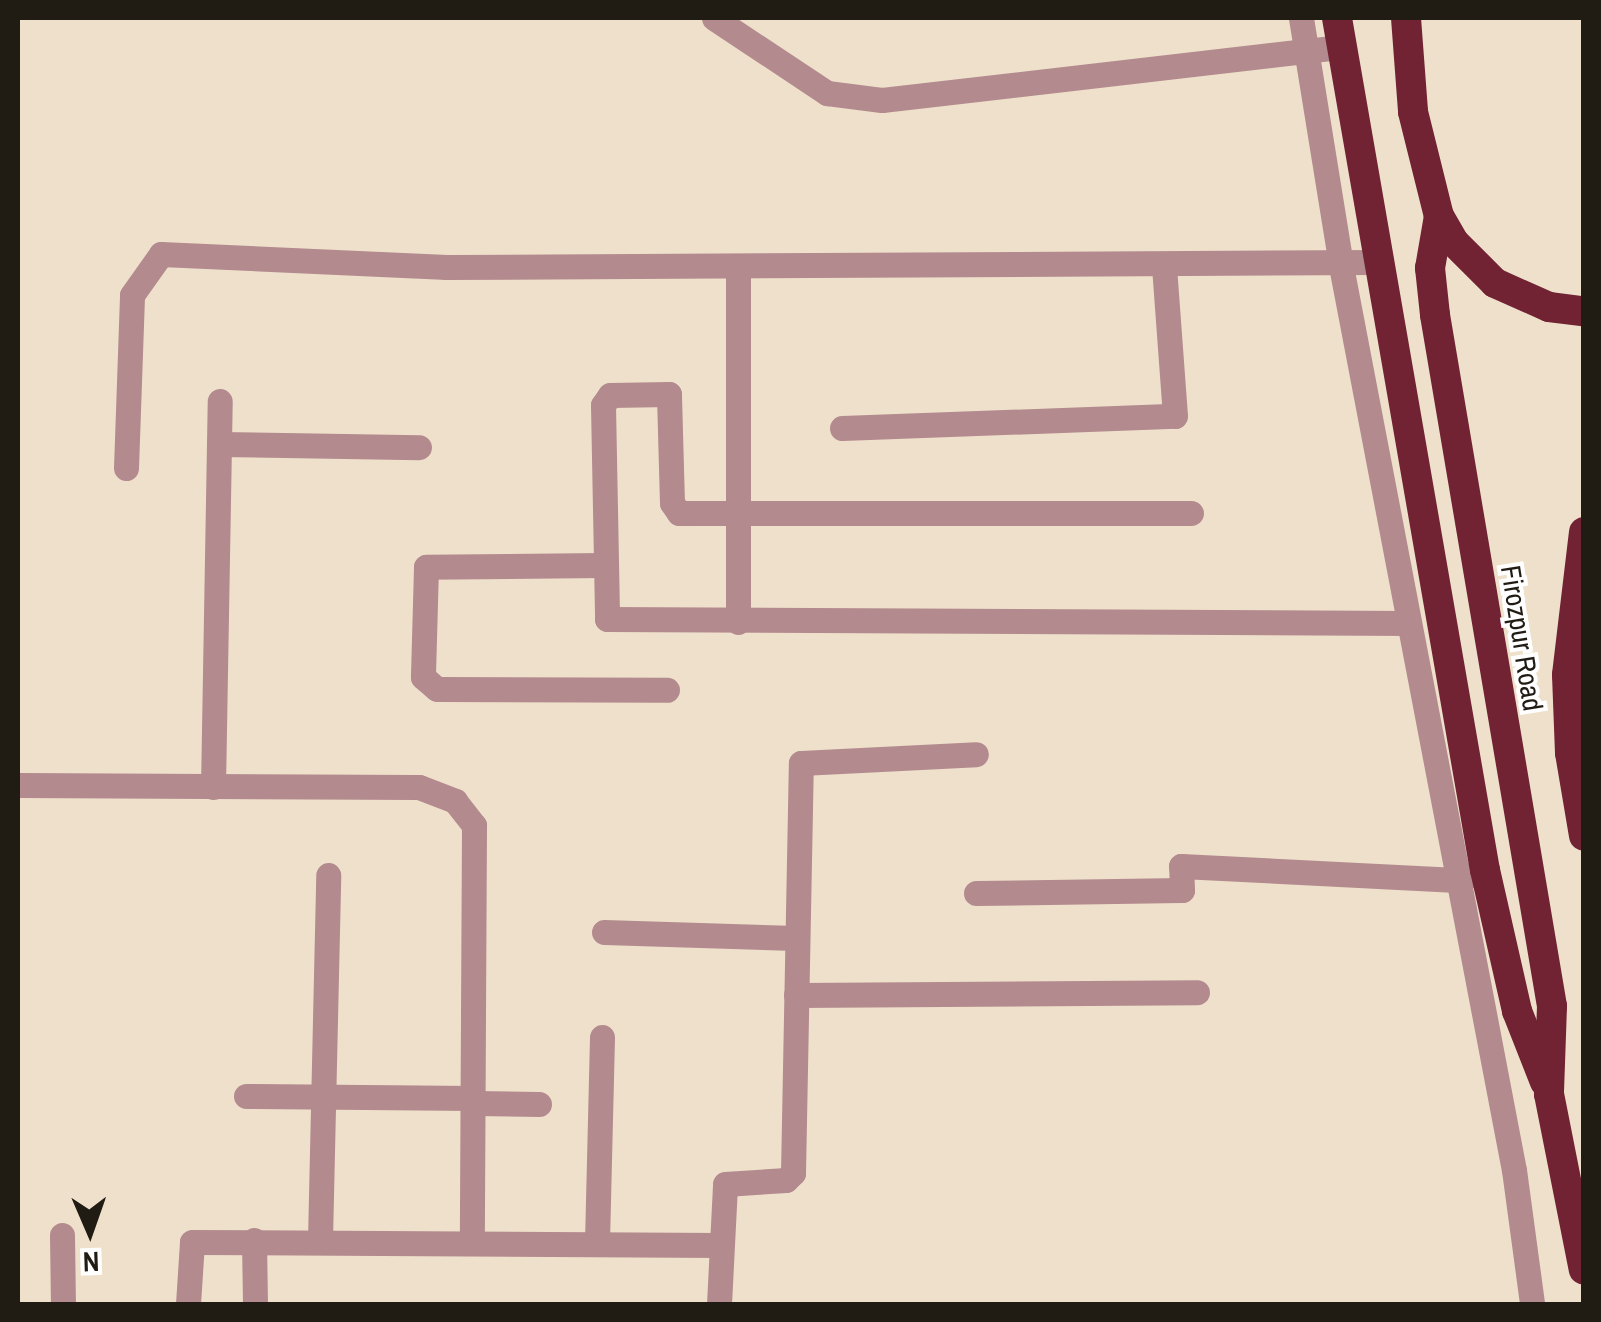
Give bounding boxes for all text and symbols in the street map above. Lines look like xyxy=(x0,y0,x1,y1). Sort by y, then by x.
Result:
street label: Firozpur Road xyxy=(1494,563,1550,713)
north arrow xyxy=(40,1182,140,1282)
text: N xyxy=(82,1243,100,1281)

